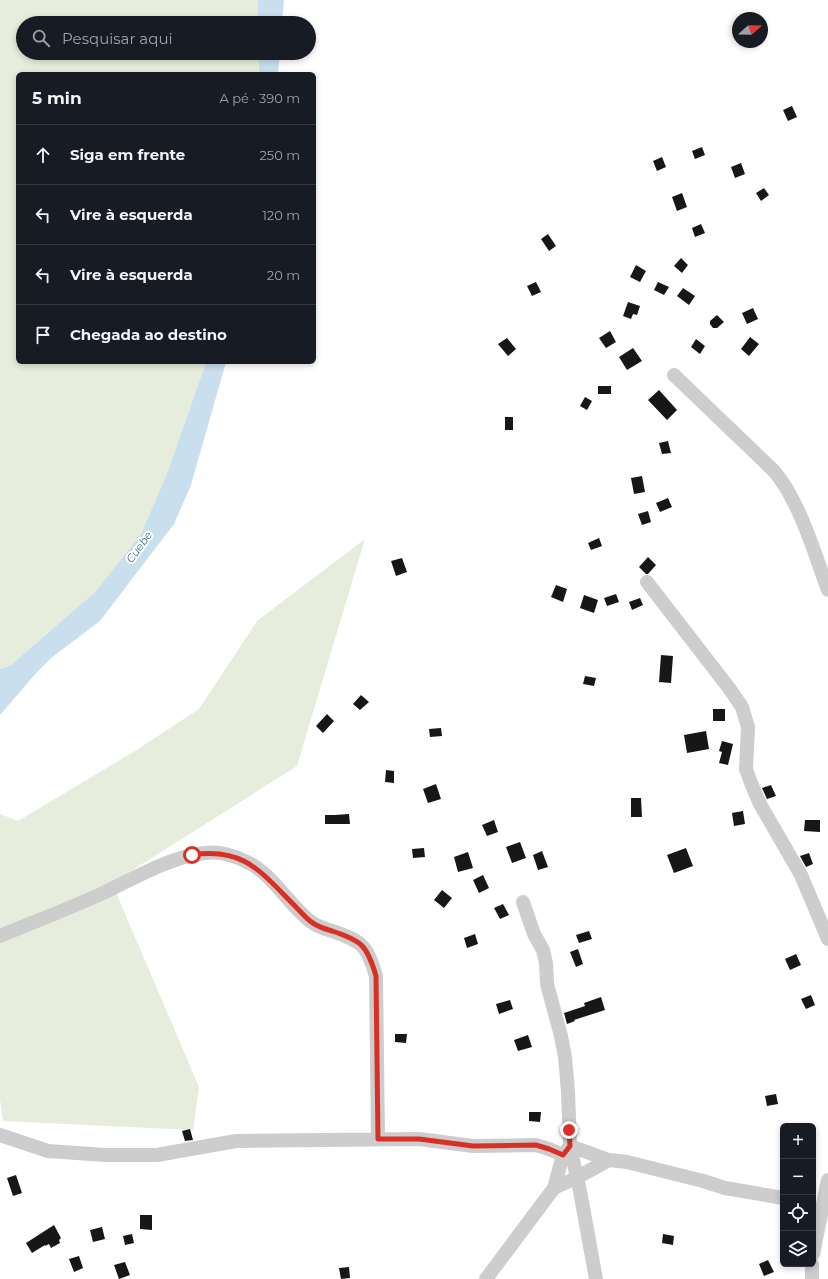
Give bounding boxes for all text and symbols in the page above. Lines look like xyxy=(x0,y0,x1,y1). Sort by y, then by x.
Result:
north arrow xyxy=(732,12,768,48)
search box xyxy=(16,16,316,60)
icon: search xyxy=(30,27,52,49)
text: Pesquisar aqui xyxy=(62,29,173,48)
text: 5 min xyxy=(32,88,82,108)
text: A pé · 390 m xyxy=(219,90,300,106)
icon: ahead xyxy=(32,144,54,166)
text: Siga em frente xyxy=(70,145,185,164)
text: 250 m xyxy=(259,147,300,163)
icon: left xyxy=(32,204,54,226)
text: Vire à esquerda xyxy=(70,205,193,224)
text: 120 m xyxy=(262,207,300,223)
icon: left xyxy=(32,264,54,286)
text: Vire à esquerda xyxy=(70,265,193,284)
text: 20 m xyxy=(267,267,300,283)
icon: arrive xyxy=(32,324,54,346)
text: Chegada ao destino xyxy=(70,325,227,344)
water label: Cuebe xyxy=(123,528,155,566)
route start xyxy=(183,846,201,864)
route end xyxy=(560,1121,578,1139)
map controls xyxy=(780,1123,816,1267)
button: + xyxy=(780,1123,816,1159)
button: − xyxy=(780,1159,816,1195)
button: locate xyxy=(780,1195,816,1231)
button: layers xyxy=(780,1231,816,1267)

